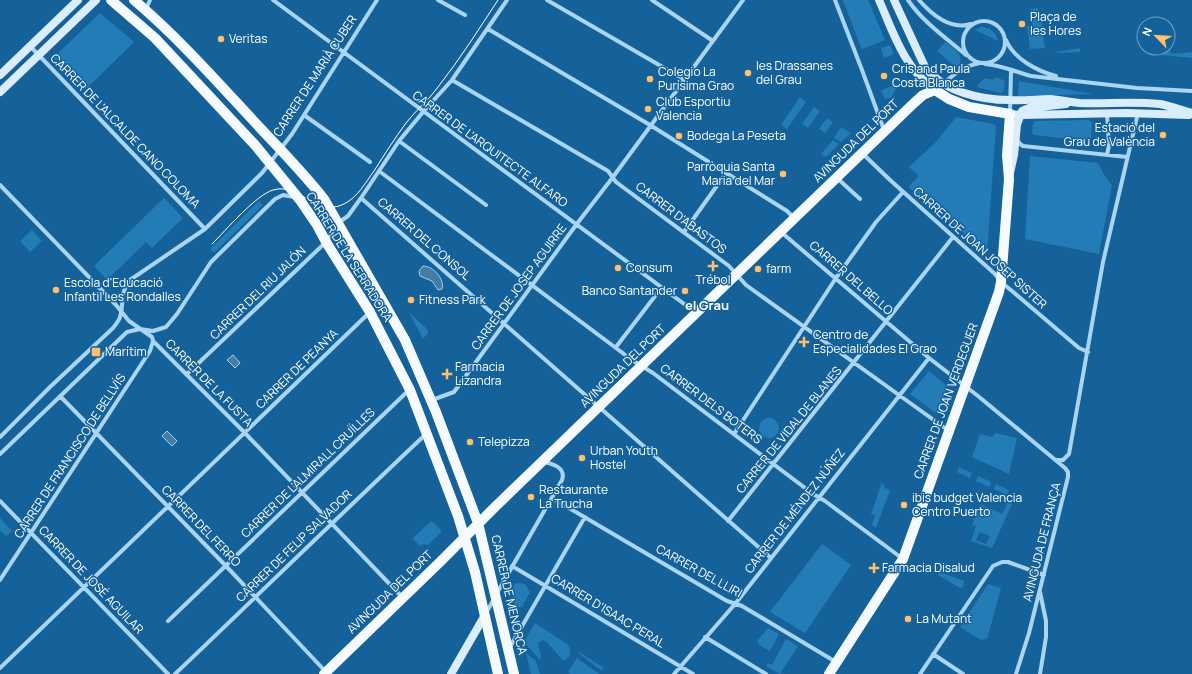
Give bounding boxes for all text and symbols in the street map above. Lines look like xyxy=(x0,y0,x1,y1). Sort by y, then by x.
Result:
place label: Plaça de les Hores xyxy=(1030,8,1081,39)
street label: CARRER DE MARIÀ CUBER xyxy=(269,11,361,140)
north arrow xyxy=(1136,16,1176,56)
marker: Plaça de les Hores xyxy=(1017,19,1027,29)
text: N xyxy=(1138,25,1155,38)
place label: Veritas xyxy=(229,30,267,47)
marker: Veritas xyxy=(216,34,226,44)
street label: CARRER DE L'ALCALDE CANO COLOMA xyxy=(47,50,204,212)
place label: les Drassanes del Grau xyxy=(756,57,833,88)
place label: Cris and Paula Costa Blanca xyxy=(892,60,970,91)
place label: Colegio La Purísima Grao xyxy=(658,63,734,94)
marker: les Drassanes del Grau xyxy=(743,68,753,78)
marker: Cris and Paula Costa Blanca xyxy=(879,71,889,81)
marker: Colegio La Purísima Grao xyxy=(645,74,655,84)
street label: CARRER DE L'ARQUITECTE ALFARO xyxy=(409,86,572,211)
place label: Club Esportiu Valencia xyxy=(656,93,730,124)
street label: AVINGUDA DEL PORT xyxy=(809,95,903,186)
marker: Club Esportiu Valencia xyxy=(643,104,653,114)
place label: Estació del Grau de València xyxy=(1064,119,1155,150)
place label: Bodega La Peseta xyxy=(687,127,786,144)
marker: Estació del Grau de València xyxy=(1158,130,1168,140)
marker: Bodega La Peseta xyxy=(674,131,684,141)
place label: Parròquia Santa Maria del Mar xyxy=(687,158,776,189)
marker: Parròquia Santa Maria del Mar xyxy=(778,169,788,179)
street label: CARRER D'ABASTOS xyxy=(632,178,730,257)
street label: CARRER DE JOAN JOSEP SISTER xyxy=(910,183,1051,313)
street label: CARRER DE LA SERRADORA xyxy=(302,189,397,325)
street label: CARRER DEL CONSOL xyxy=(374,193,475,284)
street label: CARRER DE JOSEP AGUIRRE xyxy=(467,220,570,353)
street label: CARRER DEL BELLO xyxy=(806,237,897,319)
street label: CARRER DEL RIU JALÓN xyxy=(206,242,309,343)
place label: Consum xyxy=(626,259,672,276)
place label: farm xyxy=(766,260,791,277)
marker: Trébol xyxy=(708,261,718,271)
marker: Consum xyxy=(613,263,623,273)
marker: farm xyxy=(753,264,763,274)
place label: Trébol xyxy=(696,271,730,288)
place label: Escola d'Educació Infantil Les Rondalles xyxy=(64,274,181,305)
place label: Banco Santander xyxy=(582,282,678,299)
marker: Escola d'Educació Infantil Les Rondalles xyxy=(51,285,61,295)
marker: Banco Santander xyxy=(680,286,690,296)
place label: Fitness Park xyxy=(419,291,487,308)
marker: Fitness Park xyxy=(406,295,416,305)
district label: el Grau xyxy=(685,296,729,314)
street label: AVINGUDA DEL PORT xyxy=(576,320,670,411)
street label: CARRER DE JOAN VERDEGUER xyxy=(909,320,982,481)
street label: CARRER DE PEANYA xyxy=(252,325,342,412)
place label: Centro de Especialidades El Grao xyxy=(813,326,937,357)
street label: CARRER DE LA FUSTA xyxy=(162,335,257,430)
marker: Centro de Especialidades El Grao xyxy=(798,336,810,348)
place label: Marítim xyxy=(105,343,147,360)
marker: Marítim xyxy=(90,346,102,358)
place label: Farmacia Lizandra xyxy=(455,358,505,389)
street label: CARRER DELS BOTERS xyxy=(657,360,766,448)
street label: CARRER DE VIDAL DE BLANES xyxy=(732,363,845,497)
marker: Farmacia Lizandra xyxy=(442,369,452,379)
street label: CARRER DE FRANCISCO DE BELLVÍS xyxy=(10,370,129,541)
street label: CARRER DE L'ALMIRALL CRUÏLLES xyxy=(237,404,378,541)
place label: Telepizza xyxy=(478,433,530,450)
marker: Telepizza xyxy=(465,437,475,447)
place label: Urban Youth Hostel xyxy=(590,442,658,473)
street label: CARRER DE MÉNDEZ NÚÑEZ xyxy=(740,445,849,577)
marker: Urban Youth Hostel xyxy=(577,453,587,463)
street label: AVINGUDA DE FRANÇA xyxy=(1018,480,1065,603)
street label: CARRER DEL FERRO xyxy=(158,481,245,570)
place label: Restaurante La Trucha xyxy=(539,481,608,512)
street label: CARRER DE FELIP SALVADOR xyxy=(232,485,356,606)
place label: ibis budget Valencia Centro Puerto xyxy=(912,489,1022,520)
marker: Restaurante La Trucha xyxy=(526,492,536,502)
marker: ibis budget Valencia Centro Puerto xyxy=(899,500,909,510)
street label: CARRER DE JOSÉ AGUILAR xyxy=(35,522,148,638)
street label: CARRER DE MENORCA xyxy=(487,533,532,657)
street label: CARRER DEL LLIRI xyxy=(653,540,745,601)
street label: AVINGUDA DEL PORT xyxy=(343,546,437,637)
place label: Farmacia Disalud xyxy=(882,559,975,576)
marker: Farmacia Disalud xyxy=(869,563,879,573)
street label: CARRER D'ISAAC PERAL xyxy=(548,570,669,651)
place label: La Mutant xyxy=(916,610,972,627)
marker: La Mutant xyxy=(903,614,913,624)

